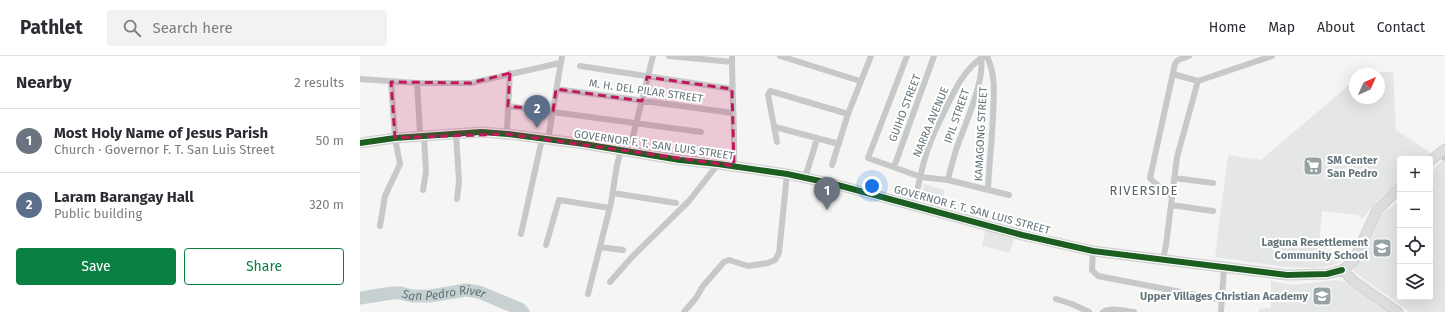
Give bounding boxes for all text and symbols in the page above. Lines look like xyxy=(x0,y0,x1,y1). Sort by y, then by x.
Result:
search box xyxy=(107,10,387,46)
text: Pathlet xyxy=(20,16,83,39)
icon: search xyxy=(121,17,143,39)
text: Search here xyxy=(153,19,233,37)
text: Home xyxy=(1209,19,1246,36)
text: Map xyxy=(1268,19,1295,36)
text: About xyxy=(1317,19,1355,36)
text: Contact xyxy=(1377,19,1425,36)
north arrow xyxy=(1349,68,1385,104)
text: Nearby xyxy=(16,72,71,93)
street label: GUIHO STREET xyxy=(886,72,924,143)
text: 2 results xyxy=(294,75,344,90)
street label: M. H. DEL PILAR STREET xyxy=(588,77,704,105)
street label: NARRA AVENUE xyxy=(910,85,952,159)
street label: KAMAGONG STREET xyxy=(972,86,990,182)
street label: IPIL STREET xyxy=(942,87,972,145)
pin: 2 xyxy=(524,95,550,128)
text: Most Holy Name of Jesus Parish xyxy=(54,124,268,142)
street label: GOVERNOR F. T. SAN LUIS STREET xyxy=(573,127,735,163)
text: 1 xyxy=(26,133,32,148)
text: 50 m xyxy=(316,133,344,148)
text: Church · Governor F. T. San Luis Street xyxy=(54,142,275,157)
place label: SM Center San Pedro xyxy=(1327,154,1378,180)
supermarket icon: SM Center San Pedro xyxy=(1302,155,1324,177)
map controls xyxy=(1397,156,1433,300)
button: + xyxy=(1397,156,1433,192)
your location xyxy=(862,176,882,196)
pin: 1 xyxy=(814,177,840,210)
street label: GOVERNOR F. T. SAN LUIS STREET xyxy=(892,183,1052,237)
district label: RIVERSIDE xyxy=(1110,183,1178,198)
text: Laram Barangay Hall xyxy=(54,188,194,206)
button: − xyxy=(1397,192,1433,228)
text: 2 xyxy=(26,197,32,212)
text: 320 m xyxy=(309,197,344,212)
text: Public building xyxy=(54,206,142,221)
button: locate xyxy=(1397,228,1433,264)
place label: Laguna Resettlement Community School xyxy=(1262,236,1369,262)
school or university icon: Laguna Resettlement Community School xyxy=(1371,237,1393,259)
button: Save xyxy=(16,248,176,285)
button: Share xyxy=(184,248,344,285)
button: layers xyxy=(1397,264,1433,300)
water label: San Pedro River xyxy=(399,283,488,304)
school or university icon: Upper Villages Christian Academy xyxy=(1311,285,1333,307)
place label: Upper Villages Christian Academy xyxy=(1140,290,1308,303)

